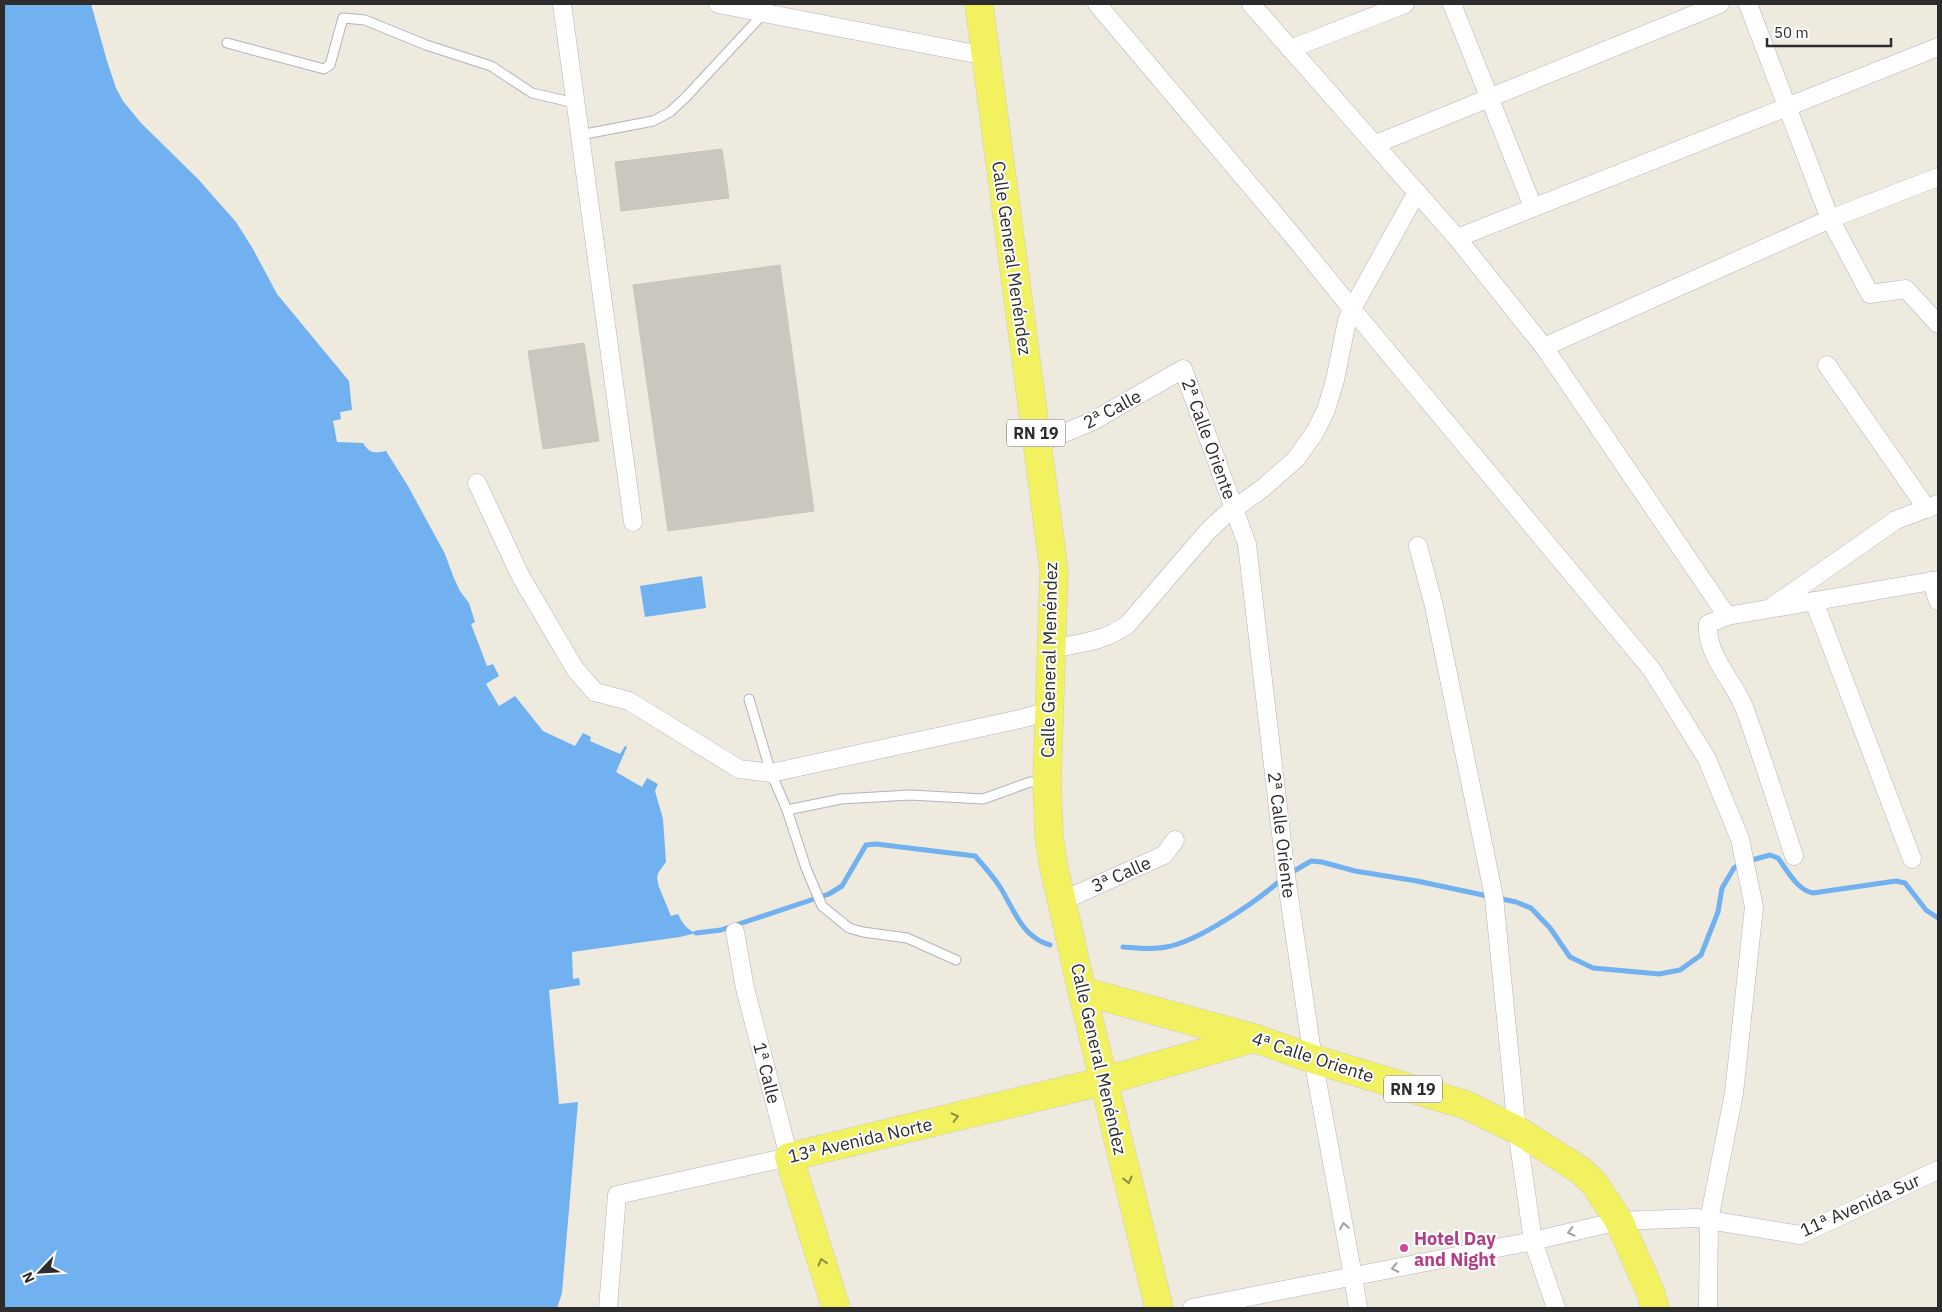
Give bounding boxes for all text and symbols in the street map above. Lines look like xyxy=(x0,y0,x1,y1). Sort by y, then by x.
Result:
scale bar xyxy=(1767,15,1891,47)
text: 50 m xyxy=(1774,23,1809,42)
street label: Calle General Menéndez xyxy=(987,159,1037,357)
street label: 2ª Calle Oriente xyxy=(1176,375,1242,503)
street label: 2ª Calle xyxy=(1079,384,1145,434)
road number: RN 19 xyxy=(1007,419,1065,446)
street label: Calle General Menéndez xyxy=(1036,562,1062,758)
street label: 2ª Calle Oriente xyxy=(1263,771,1301,900)
street label: 3ª Calle xyxy=(1088,851,1154,897)
street label: Calle General Menéndez xyxy=(1066,961,1132,1157)
street label: 4ª Calle Oriente xyxy=(1249,1026,1377,1088)
street label: 1ª Calle xyxy=(748,1040,786,1106)
road number: RN 19 xyxy=(1384,1076,1442,1102)
street label: 13ª Avenida Norte xyxy=(786,1112,935,1168)
one-way arrow xyxy=(951,1112,960,1123)
street label: 11ª Avenida Sur xyxy=(1796,1168,1924,1242)
one-way arrow xyxy=(1122,1175,1133,1184)
one-way arrow xyxy=(1339,1221,1350,1230)
one-way arrow xyxy=(1567,1226,1576,1237)
place label: Hotel Day and Night xyxy=(1414,1227,1496,1271)
marker: Hotel Day and Night xyxy=(1398,1242,1410,1254)
north arrow xyxy=(15,1247,65,1297)
one-way arrow xyxy=(817,1258,827,1266)
one-way arrow xyxy=(1391,1263,1399,1273)
text: N xyxy=(18,1269,39,1286)

